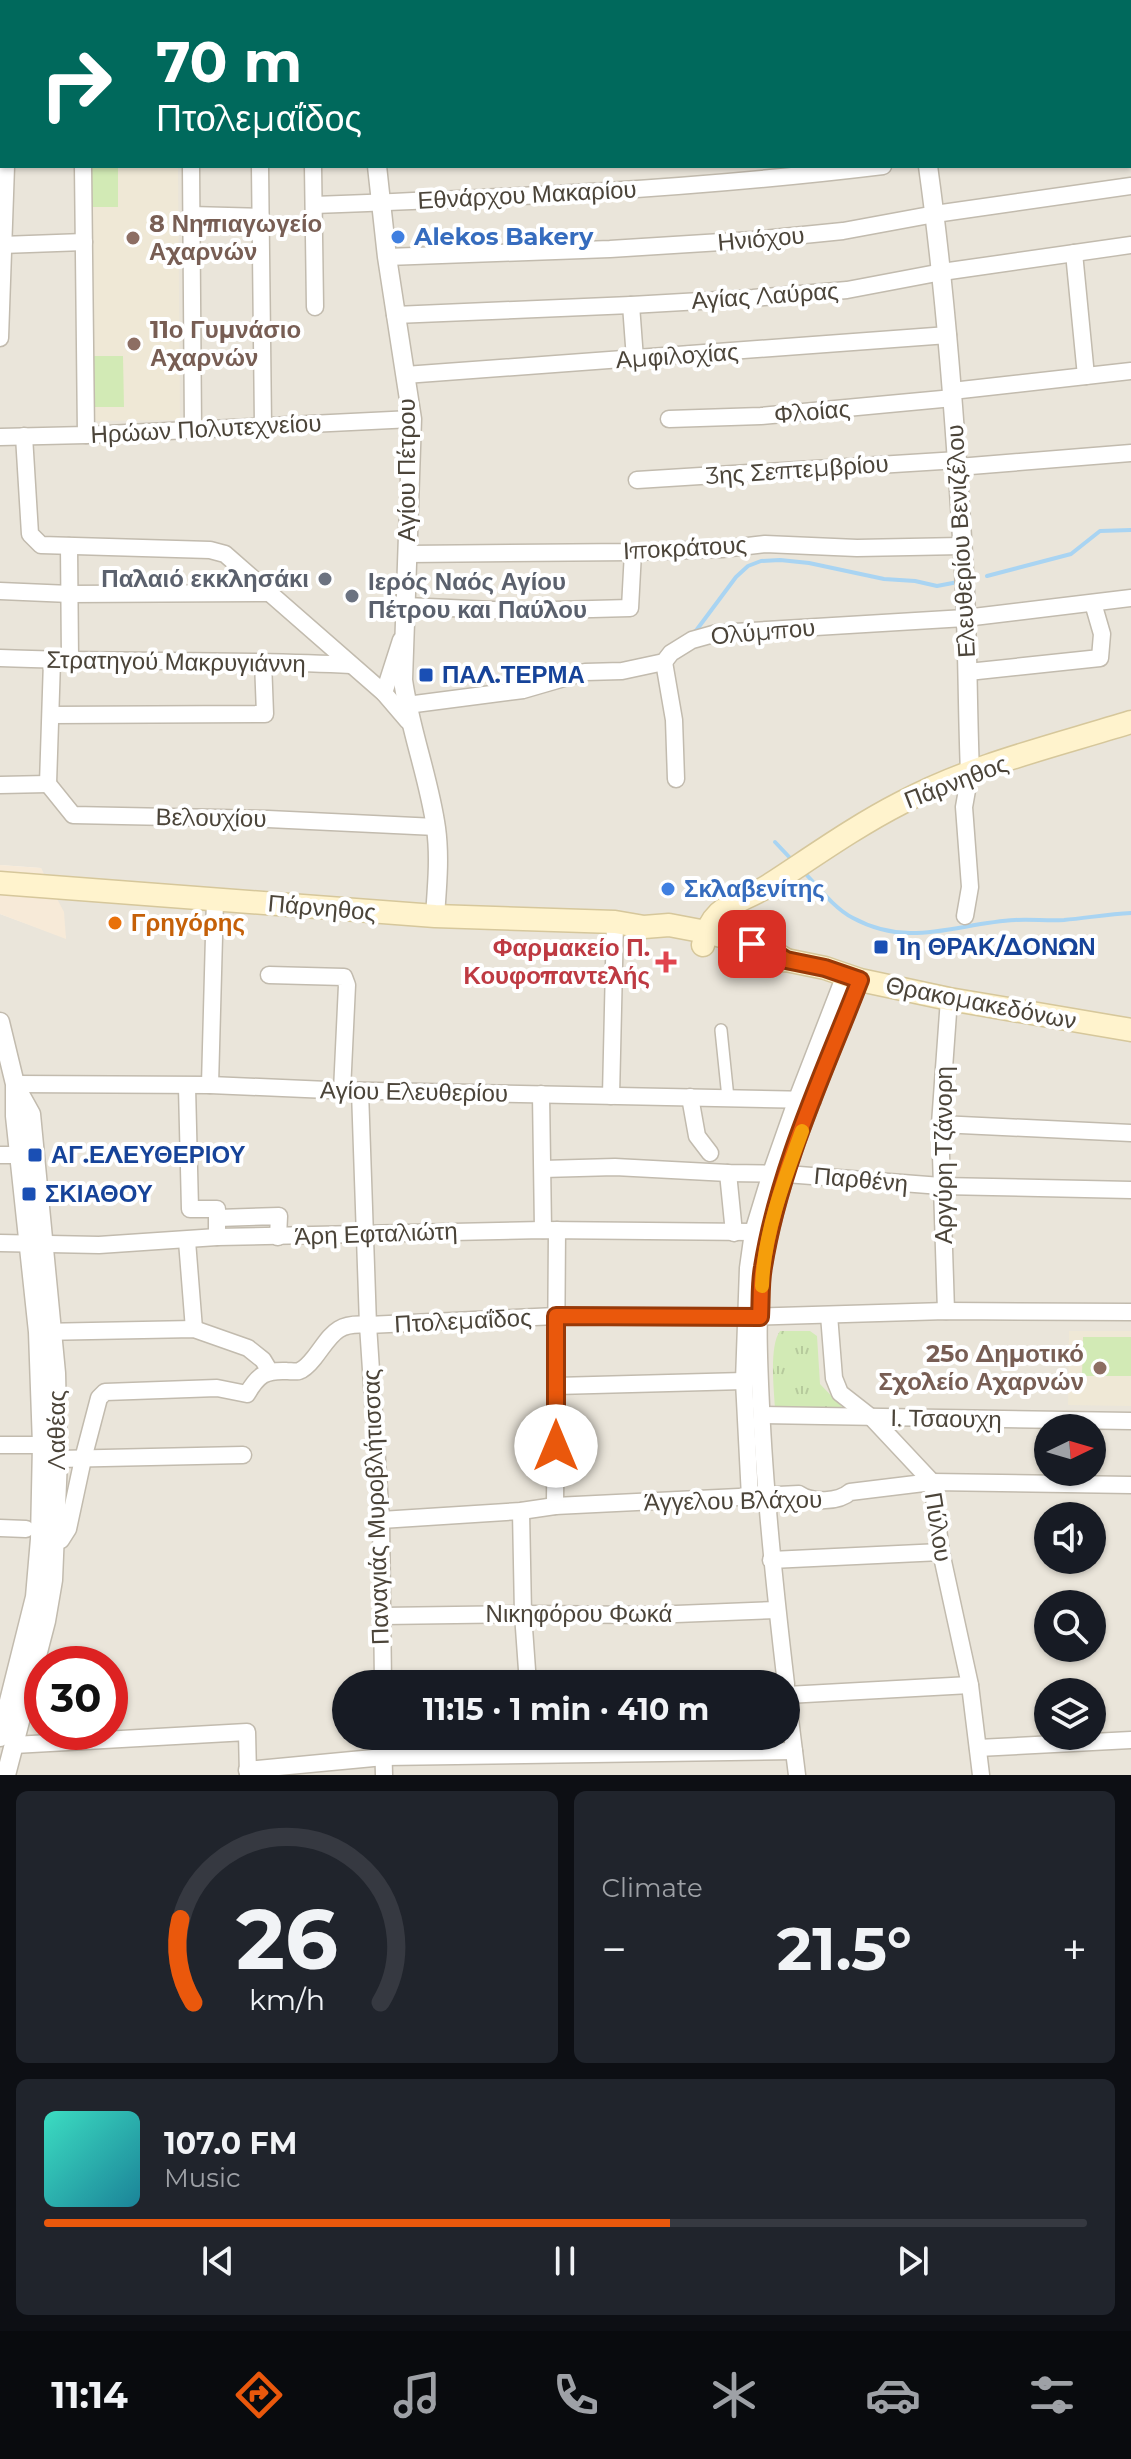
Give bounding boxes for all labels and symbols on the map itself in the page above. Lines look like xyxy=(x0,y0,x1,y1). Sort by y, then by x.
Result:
street label: Εθνάρχου Μακαρίου xyxy=(417,174,637,215)
place label: 8 Νηπιαγωγείο Αχαρνών xyxy=(149,209,322,266)
street label: Ηνιόχου xyxy=(716,220,806,257)
place label: Alekos Bakery xyxy=(413,222,594,251)
marker: Alekos Bakery xyxy=(389,228,407,246)
marker: 8 Νηπιαγωγείο Αχαρνών xyxy=(124,229,142,247)
street label: Αγίας Λαύρας xyxy=(690,276,840,315)
place label: 11ο Γυμνάσιο Αχαρνών xyxy=(150,315,301,372)
marker: 11ο Γυμνάσιο Αχαρνών xyxy=(125,335,143,353)
street label: Αμφιλοχίας xyxy=(615,337,739,374)
street label: Φλοίας xyxy=(773,394,851,429)
street label: Αγίου Πέτρου xyxy=(392,398,421,542)
street label: Ηρώων Πολυτεχνείου xyxy=(90,408,322,449)
street label: Ελευθερίου Βενιζέλου xyxy=(940,424,981,658)
street label: 3ης Σεπτεμβρίου xyxy=(705,449,889,490)
street label: Ιποκράτους xyxy=(622,530,748,565)
place label: Παλαιό εκκλησάκι xyxy=(101,564,309,593)
place label: Ιερός Ναός Αγίου Πέτρου και Παύλου xyxy=(368,567,587,624)
marker: Παλαιό εκκλησάκι xyxy=(316,570,334,588)
marker: Ιερός Ναός Αγίου Πέτρου και Παύλου xyxy=(343,587,361,605)
street label: Ολύμπου xyxy=(709,612,816,651)
street label: Στρατηγού Μακρυγιάννη xyxy=(46,645,306,678)
place label: ΠΑΛ.ΤΕΡΜΑ xyxy=(442,660,585,689)
marker: ΠΑΛ.ΤΕΡΜΑ xyxy=(417,666,435,684)
street label: Πάρνηθος xyxy=(900,749,1012,815)
street label: Βελουχίου xyxy=(155,802,267,833)
place label: Σκλαβενίτης xyxy=(684,874,825,903)
marker: Σκλαβενίτης xyxy=(659,880,677,898)
street label: Πάρνηθος xyxy=(267,888,377,927)
place label: Γρηγόρης xyxy=(131,908,245,937)
pin xyxy=(718,910,786,978)
marker: Γρηγόρης xyxy=(106,914,124,932)
place label: 1η ΘΡΑΚ/ΔΟΝΩΝ xyxy=(897,932,1095,961)
place label: Φαρμακείο Π. Κουφοπαντελής xyxy=(464,933,650,990)
marker: 1η ΘΡΑΚ/ΔΟΝΩΝ xyxy=(872,938,890,956)
marker: Φαρμακείο Π. Κουφοπαντελής xyxy=(657,953,675,971)
street label: Θρακομακεδόνων xyxy=(883,970,1079,1035)
street label: Αργύρη Τζάνορη xyxy=(929,1066,958,1244)
street label: Αγίου Ελευθερίου xyxy=(320,1075,508,1108)
place label: ΑΓ.ΕΛΕΥΘΕΡΙΟΥ xyxy=(51,1140,245,1169)
marker: ΑΓ.ΕΛΕΥΘΕΡΙΟΥ xyxy=(26,1146,44,1164)
street label: Παρθένη xyxy=(813,1161,909,1198)
place label: ΣΚΙΑΘΟΥ xyxy=(45,1179,153,1208)
marker: ΣΚΙΑΘΟΥ xyxy=(20,1185,38,1203)
street label: Άρη Εφταλιώτη xyxy=(294,1216,458,1251)
street label: Πτολεμαΐδος xyxy=(394,1302,532,1339)
place label: 25ο Δημοτικό Σχολείο Αχαρνών xyxy=(878,1339,1084,1396)
marker: 25ο Δημοτικό Σχολείο Αχαρνών xyxy=(1091,1359,1109,1377)
street label: Παναγιάς Μυροβλήτισσας xyxy=(356,1368,395,1646)
street label: Λαθέας xyxy=(42,1390,71,1470)
street label: Ι. Τσαουχη xyxy=(890,1403,1002,1434)
position arrow xyxy=(514,1404,598,1488)
north arrow xyxy=(1034,1414,1106,1486)
street label: Άγγελου Βλάχου xyxy=(644,1484,822,1517)
street label: Πύλου xyxy=(919,1490,958,1564)
street label: Νικηφόρου Φωκά xyxy=(486,1599,673,1628)
speed limit sign: 30 xyxy=(24,1646,128,1750)

